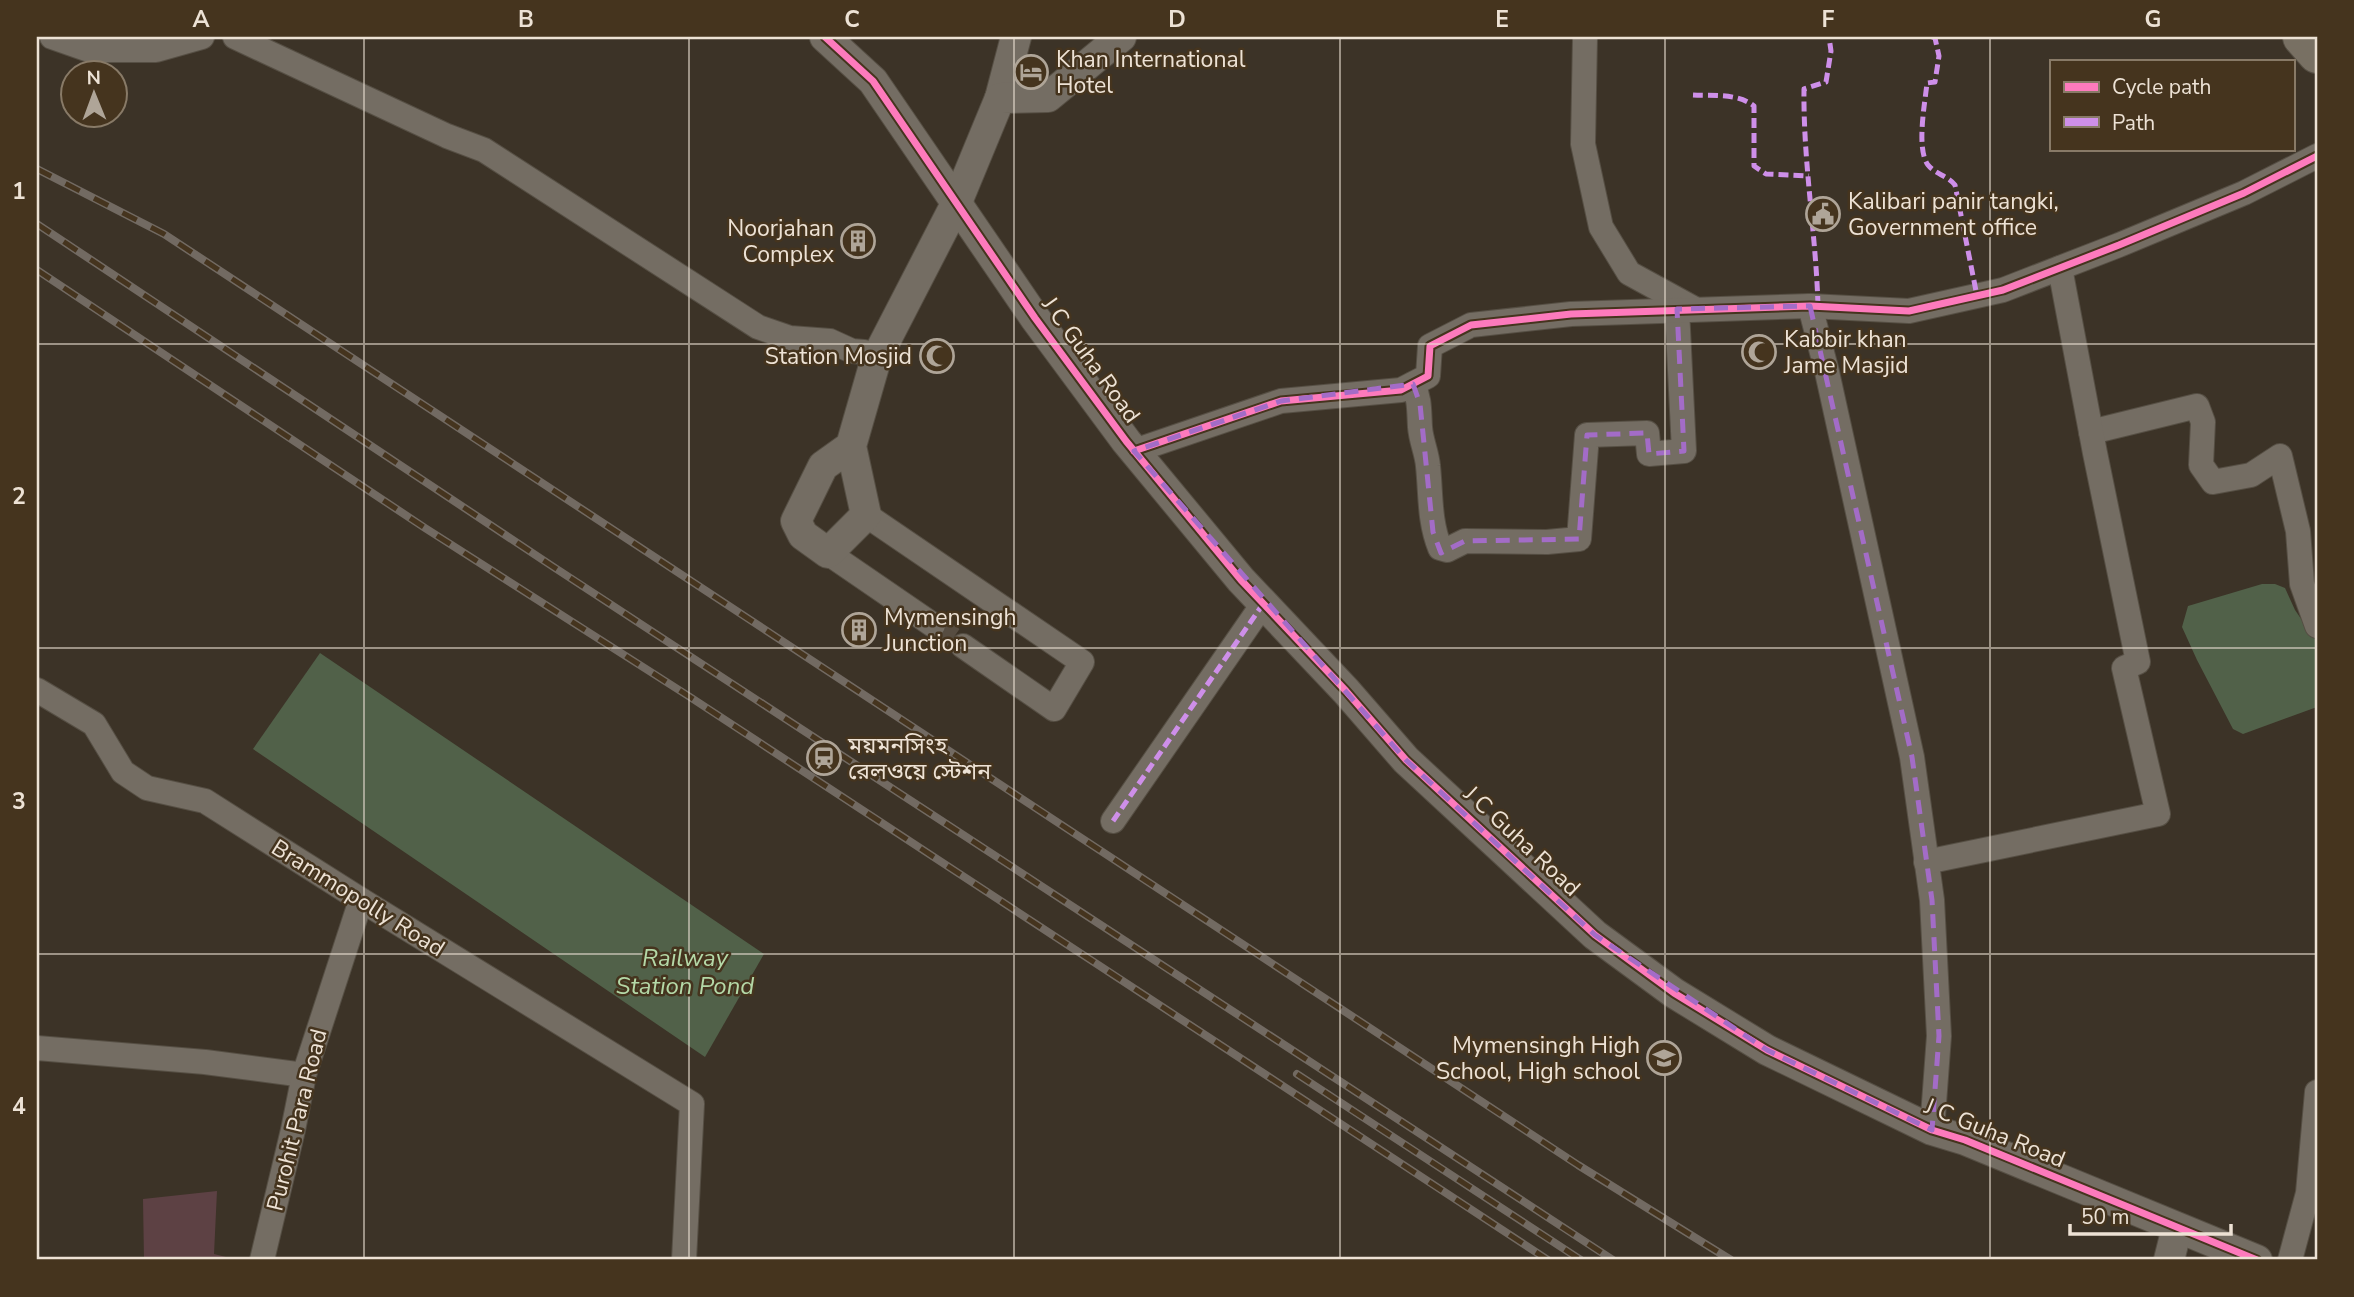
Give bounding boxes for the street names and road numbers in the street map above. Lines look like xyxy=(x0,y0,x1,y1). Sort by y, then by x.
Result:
street label: J C Guha Road xyxy=(1034,290,1147,429)
street label: J C Guha Road xyxy=(1456,778,1587,903)
street label: Brammopolly Road xyxy=(265,832,451,964)
street label: Purohit Para Road xyxy=(259,1026,335,1214)
street label: J C Guha Road xyxy=(1919,1090,2070,1175)

